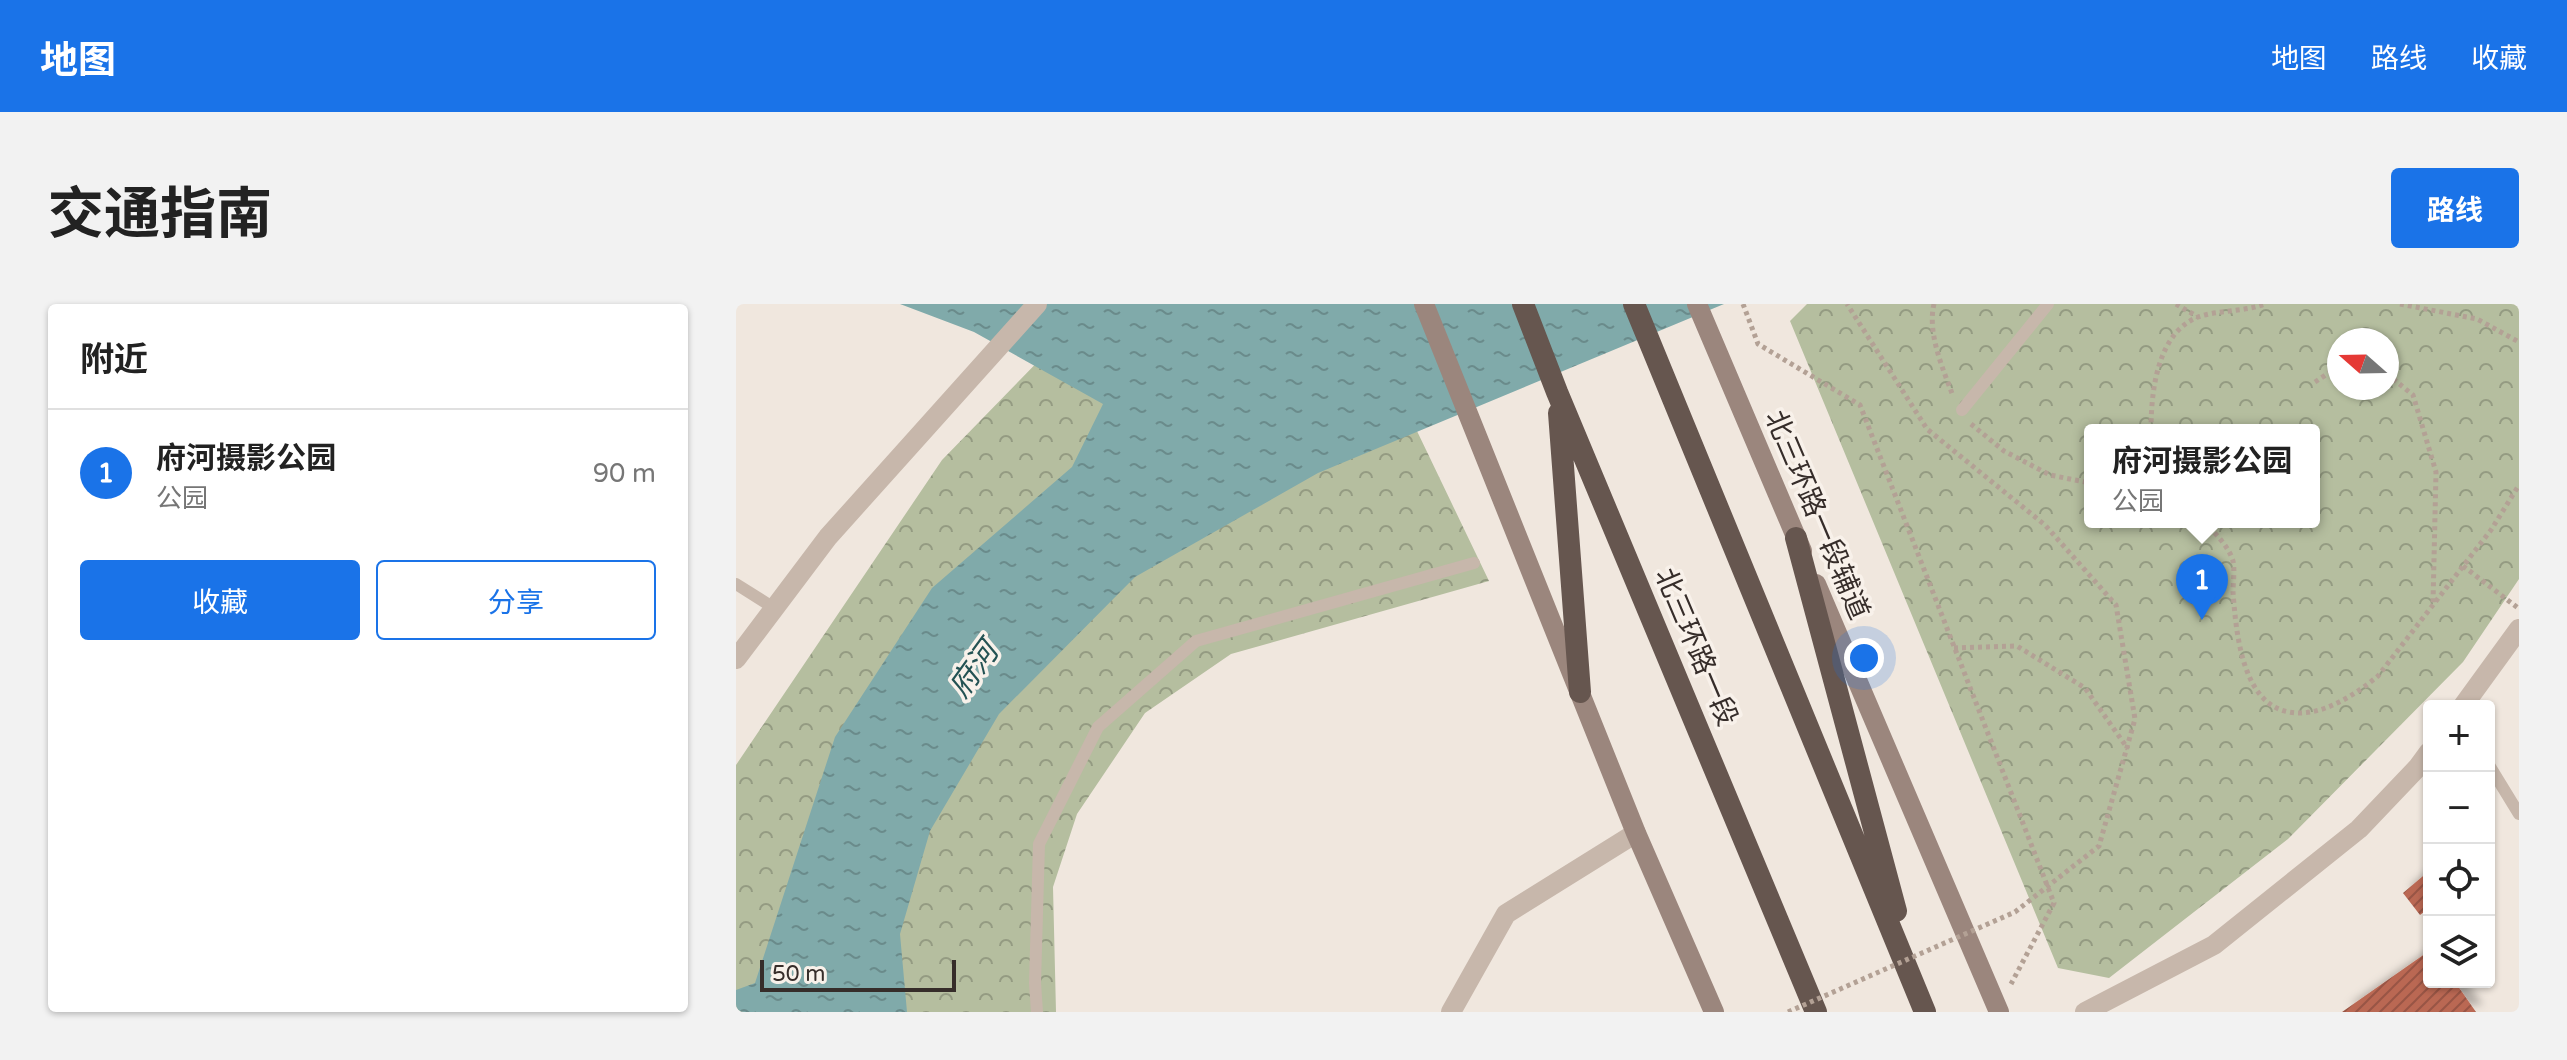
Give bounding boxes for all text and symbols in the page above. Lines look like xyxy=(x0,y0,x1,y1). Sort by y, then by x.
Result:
text: 地图 xyxy=(40,38,116,84)
text: 地图 xyxy=(2271,42,2327,76)
text: 路线 xyxy=(2371,42,2427,76)
text: 收藏 xyxy=(2471,42,2527,76)
button: 路线 xyxy=(2391,168,2519,248)
text: 交通指南 xyxy=(48,182,272,249)
north arrow xyxy=(2327,328,2399,400)
text: 附近 xyxy=(80,340,148,381)
street label: 北三环路一段辅道 xyxy=(1758,405,1876,625)
popup xyxy=(2084,424,2320,528)
text: 府河摄影公园 xyxy=(156,440,336,477)
text: 府河摄影公园 xyxy=(2112,443,2292,480)
text: 1 xyxy=(98,458,114,489)
text: 90 m xyxy=(593,458,656,489)
text: 公园 xyxy=(156,483,208,514)
text: 公园 xyxy=(2112,486,2164,517)
pin: 1 xyxy=(2176,554,2228,620)
button: 收藏 xyxy=(80,560,360,640)
button: 分享 xyxy=(376,560,656,640)
street label: 北三环路一段 xyxy=(1648,563,1744,731)
water label: 府河 xyxy=(941,631,1010,705)
your location xyxy=(1844,638,1884,678)
map controls xyxy=(2423,700,2495,988)
button: + xyxy=(2423,700,2495,772)
button: − xyxy=(2423,772,2495,844)
button: locate xyxy=(2423,844,2495,916)
button: layers xyxy=(2423,916,2495,988)
scale bar xyxy=(760,956,956,992)
text: 50 m xyxy=(772,961,826,987)

